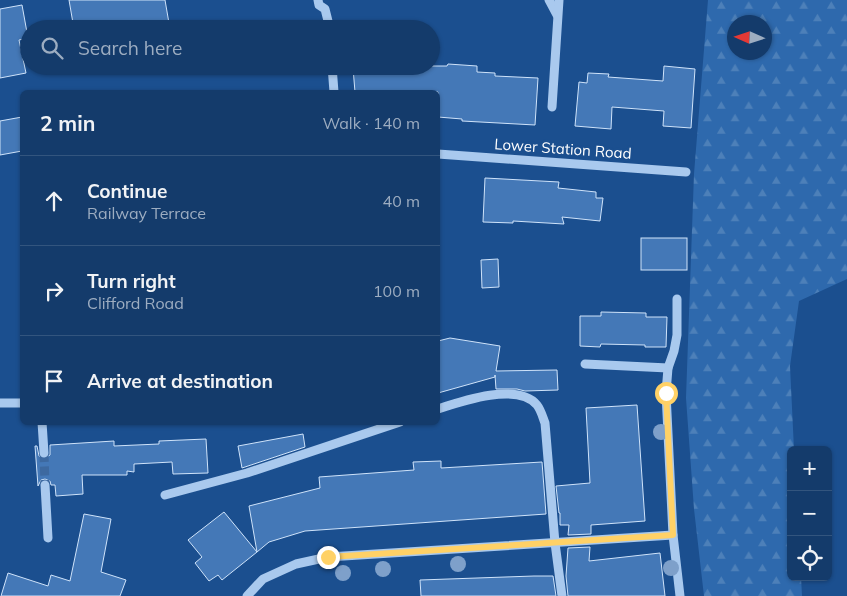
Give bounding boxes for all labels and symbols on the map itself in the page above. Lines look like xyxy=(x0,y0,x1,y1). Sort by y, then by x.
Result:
north arrow xyxy=(727,15,772,60)
street label: Lower Station Road xyxy=(494,134,632,163)
route start xyxy=(655,382,678,405)
route end xyxy=(317,546,340,569)

